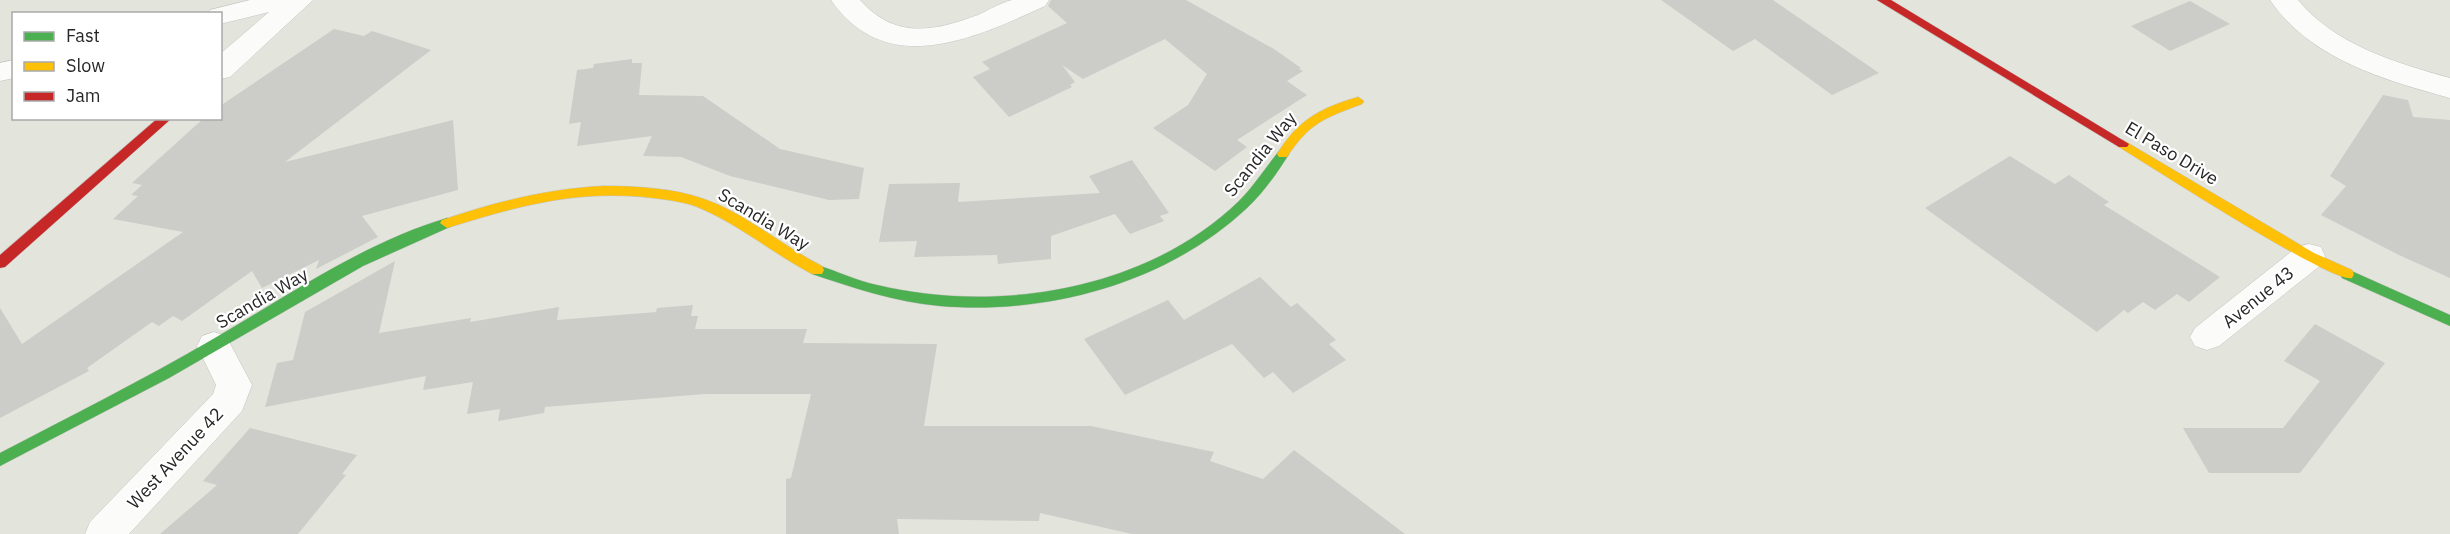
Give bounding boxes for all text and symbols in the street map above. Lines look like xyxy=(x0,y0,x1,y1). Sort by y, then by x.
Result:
legend xyxy=(12,12,222,120)
text: Fast xyxy=(66,24,100,47)
text: Slow xyxy=(66,54,105,77)
text: Jam xyxy=(66,84,101,107)
street label: Scandia Way xyxy=(1219,107,1301,201)
street label: El Paso Drive xyxy=(2121,116,2223,190)
street label: Scandia Way xyxy=(714,183,814,255)
street label: Avenue 43 xyxy=(2217,261,2299,333)
street label: Scandia Way xyxy=(212,262,312,334)
street label: West Avenue 42 xyxy=(122,402,228,514)

